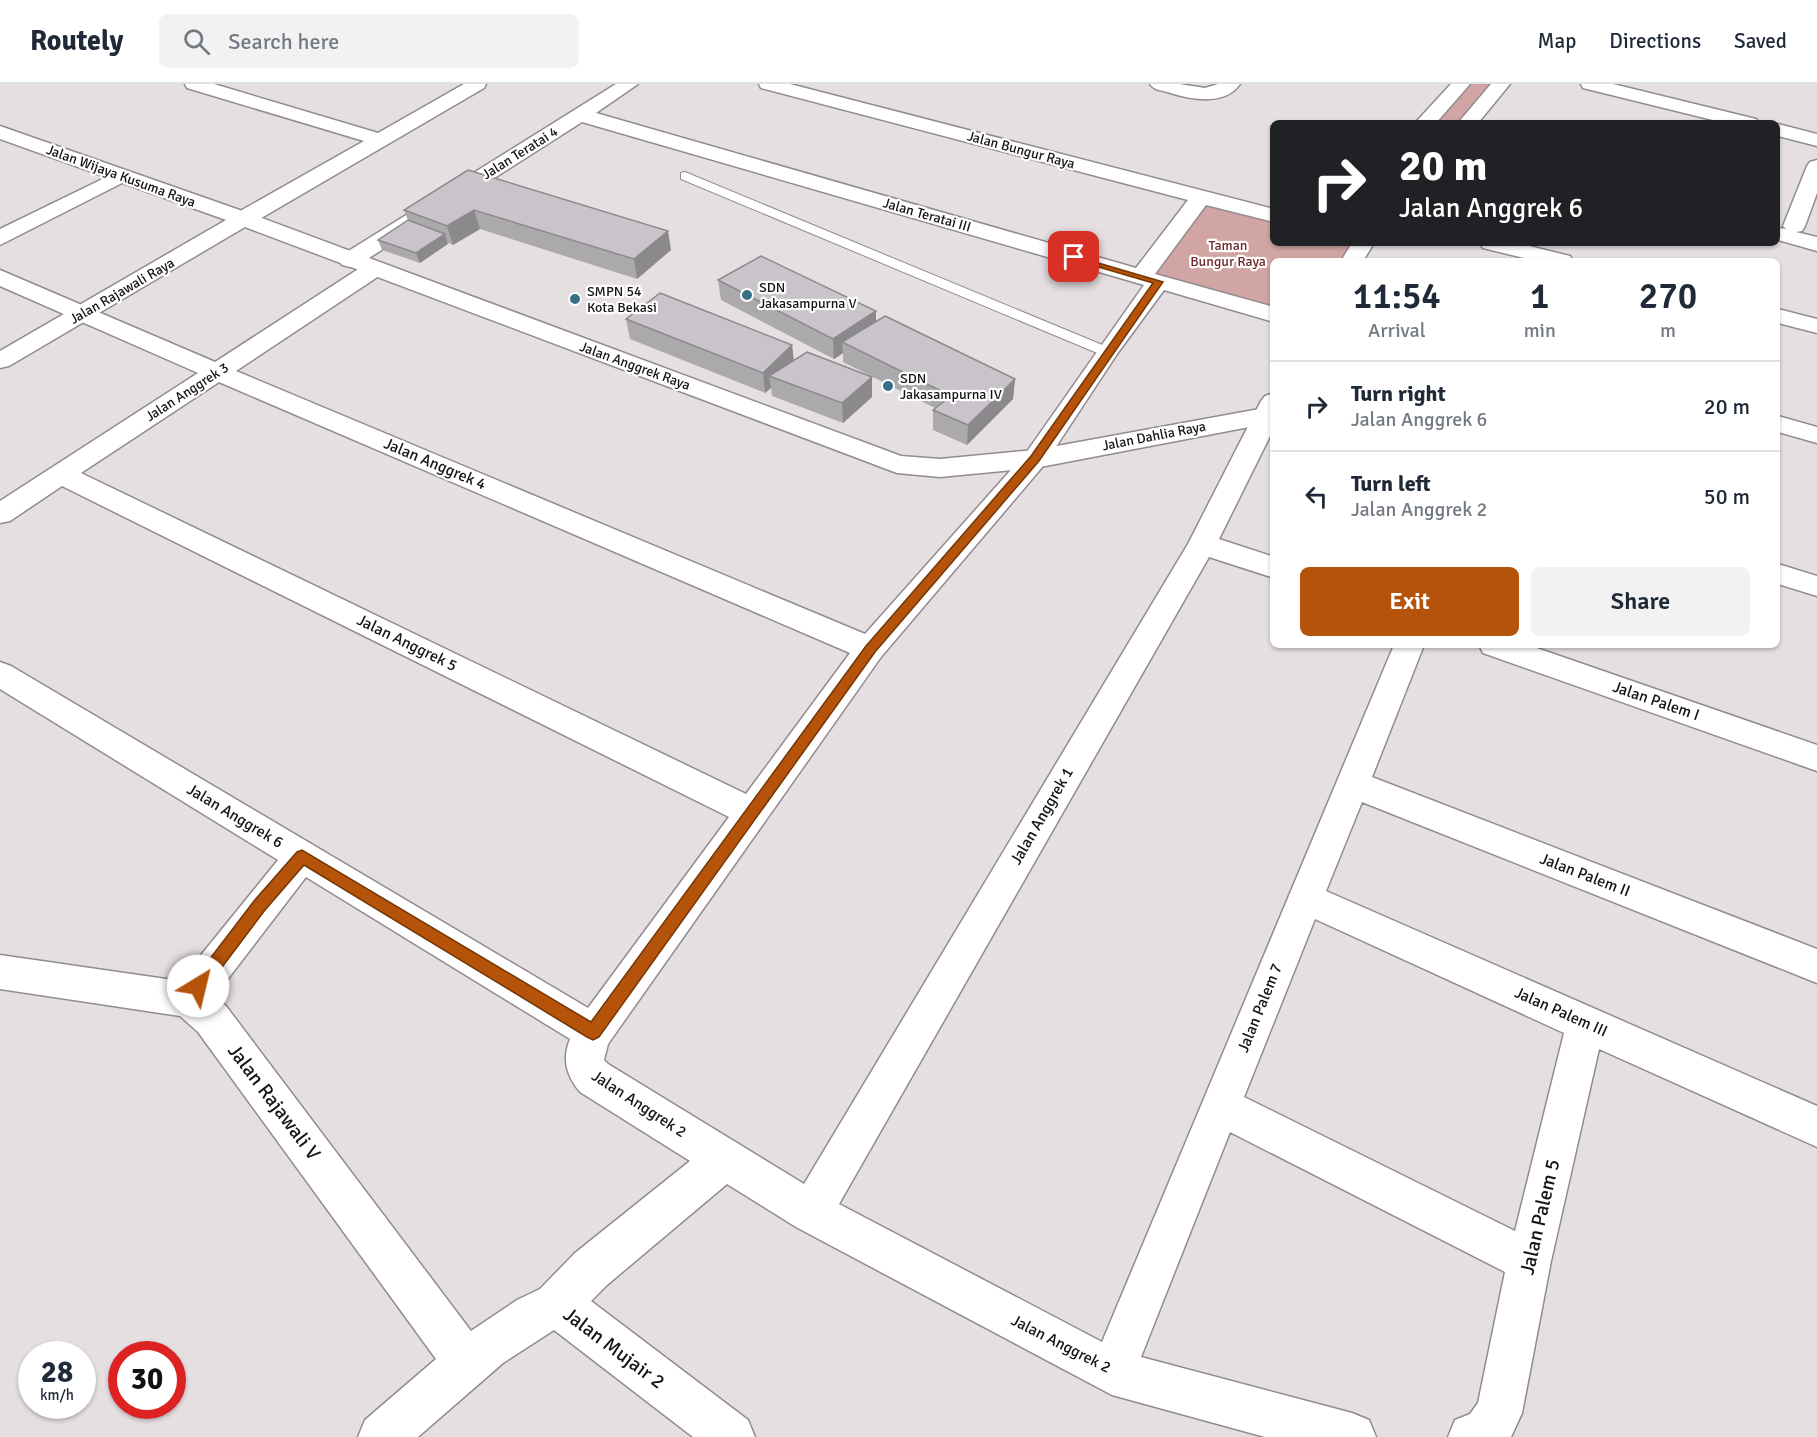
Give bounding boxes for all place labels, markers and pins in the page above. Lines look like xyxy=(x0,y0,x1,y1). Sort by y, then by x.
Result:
pin xyxy=(1048,231,1099,282)
place label: SDN Jakasampurna V xyxy=(759,279,857,312)
place label: SMPN 54 Kota Bekasi xyxy=(587,283,657,316)
marker: SDN Jakasampurna V xyxy=(740,288,754,302)
marker: SMPN 54 Kota Bekasi xyxy=(568,292,582,306)
place label: SDN Jakasampurna IV xyxy=(900,370,1002,403)
marker: SDN Jakasampurna IV xyxy=(881,379,895,393)

